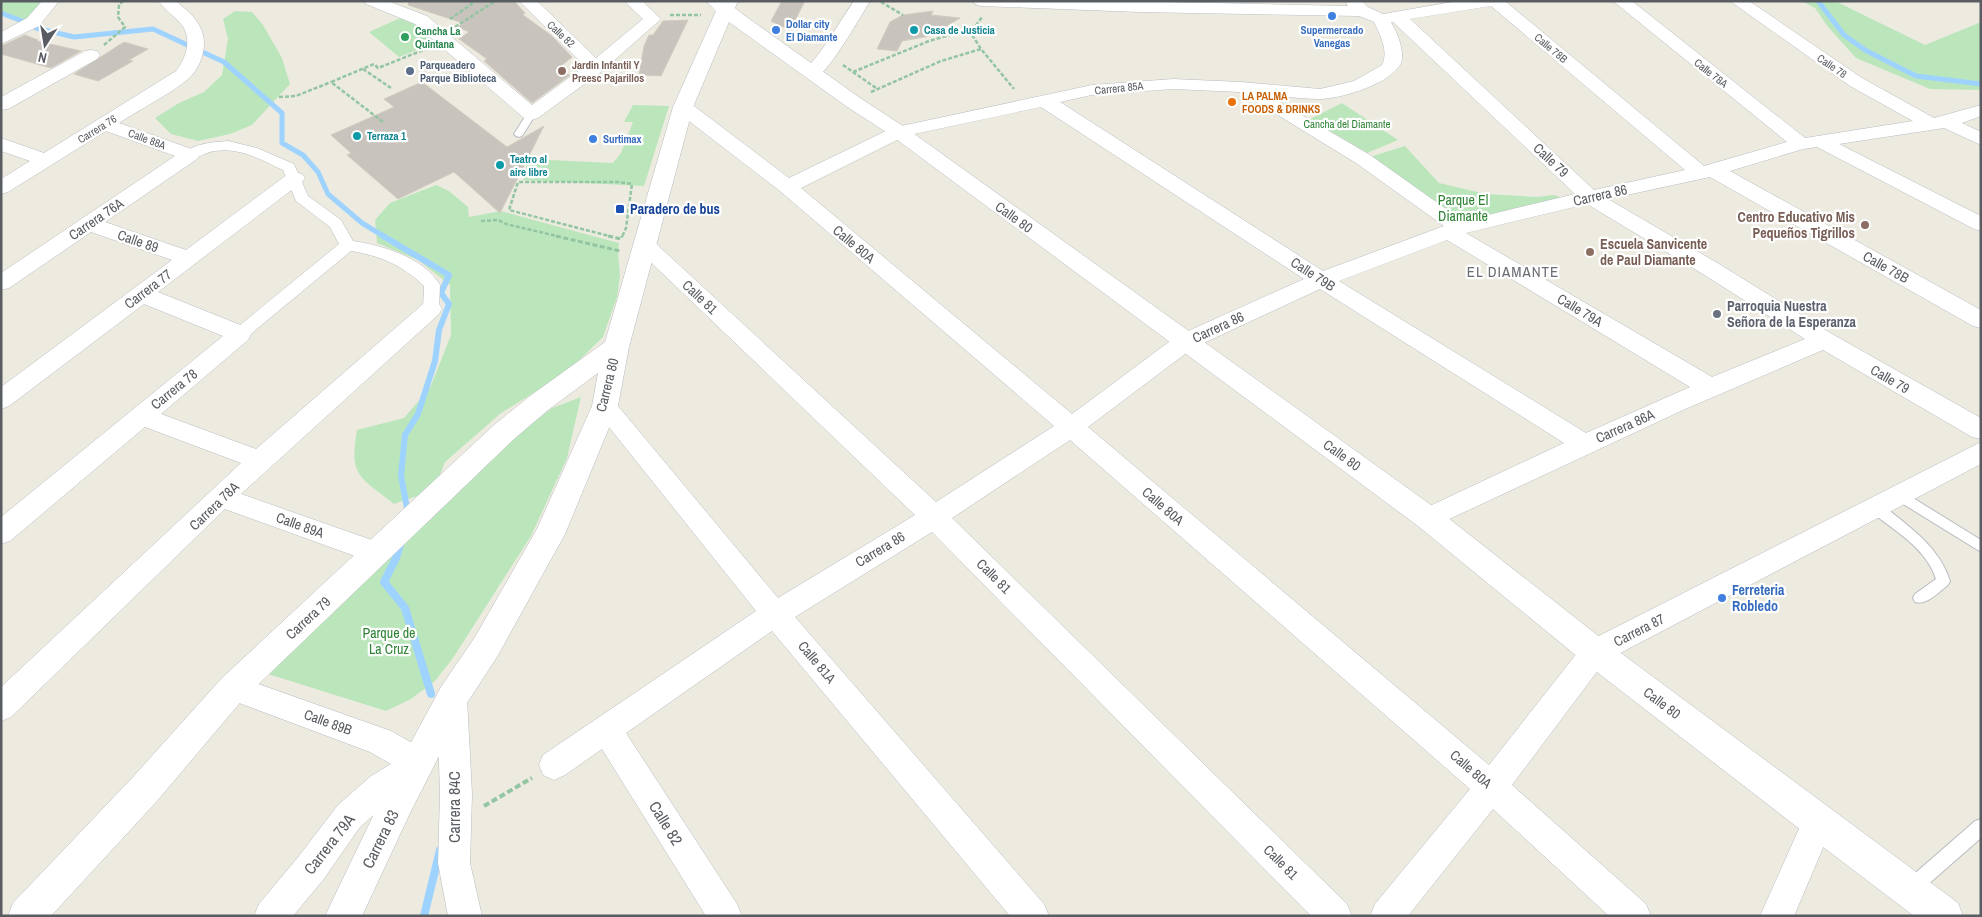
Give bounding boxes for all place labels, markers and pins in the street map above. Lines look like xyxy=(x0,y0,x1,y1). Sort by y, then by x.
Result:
marker: Supermercado Vanegas xyxy=(1326,10,1338,22)
place label: Dollar city El Diamante xyxy=(786,17,838,44)
place label: Casa de Justicia xyxy=(924,23,995,37)
place label: Supermercado Vanegas xyxy=(1300,23,1364,50)
place label: Cancha La Quintana xyxy=(415,24,461,51)
marker: Dollar city El Diamante xyxy=(770,24,782,36)
marker: Casa de Justicia xyxy=(908,24,920,36)
marker: Cancha La Quintana xyxy=(399,31,411,43)
place label: Parqueadero Parque Biblioteca xyxy=(420,58,496,85)
place label: Jardin Infantil Y Preesc Pajarillos xyxy=(572,58,644,85)
marker: Parqueadero Parque Biblioteca xyxy=(404,65,416,77)
marker: Jardin Infantil Y Preesc Pajarillos xyxy=(556,65,568,77)
place label: LA PALMA FOODS & DRINKS xyxy=(1242,89,1320,116)
marker: LA PALMA FOODS & DRINKS xyxy=(1226,96,1238,108)
place label: Terraza 1 xyxy=(367,129,406,143)
marker: Terraza 1 xyxy=(351,130,363,142)
place label: Surtimax xyxy=(603,132,642,146)
marker: Surtimax xyxy=(587,133,599,145)
place label: Teatro al aire libre xyxy=(510,152,548,179)
marker: Teatro al aire libre xyxy=(494,159,506,171)
place label: Paradero de bus xyxy=(630,200,720,218)
marker: Paradero de bus xyxy=(614,203,626,215)
place label: Centro Educativo Mis Pequeños Tigrillos xyxy=(1738,208,1855,242)
marker: Centro Educativo Mis Pequeños Tigrillos xyxy=(1859,219,1871,231)
place label: Escuela Sanvicente de Paul Diamante xyxy=(1600,235,1707,269)
marker: Escuela Sanvicente de Paul Diamante xyxy=(1584,246,1596,258)
place label: Parroquia Nuestra Señora de la Esperanza xyxy=(1727,297,1857,331)
marker: Parroquia Nuestra Señora de la Esperanza xyxy=(1711,308,1723,320)
place label: Ferreteria Robledo xyxy=(1732,581,1785,615)
marker: Ferreteria Robledo xyxy=(1716,592,1728,604)

